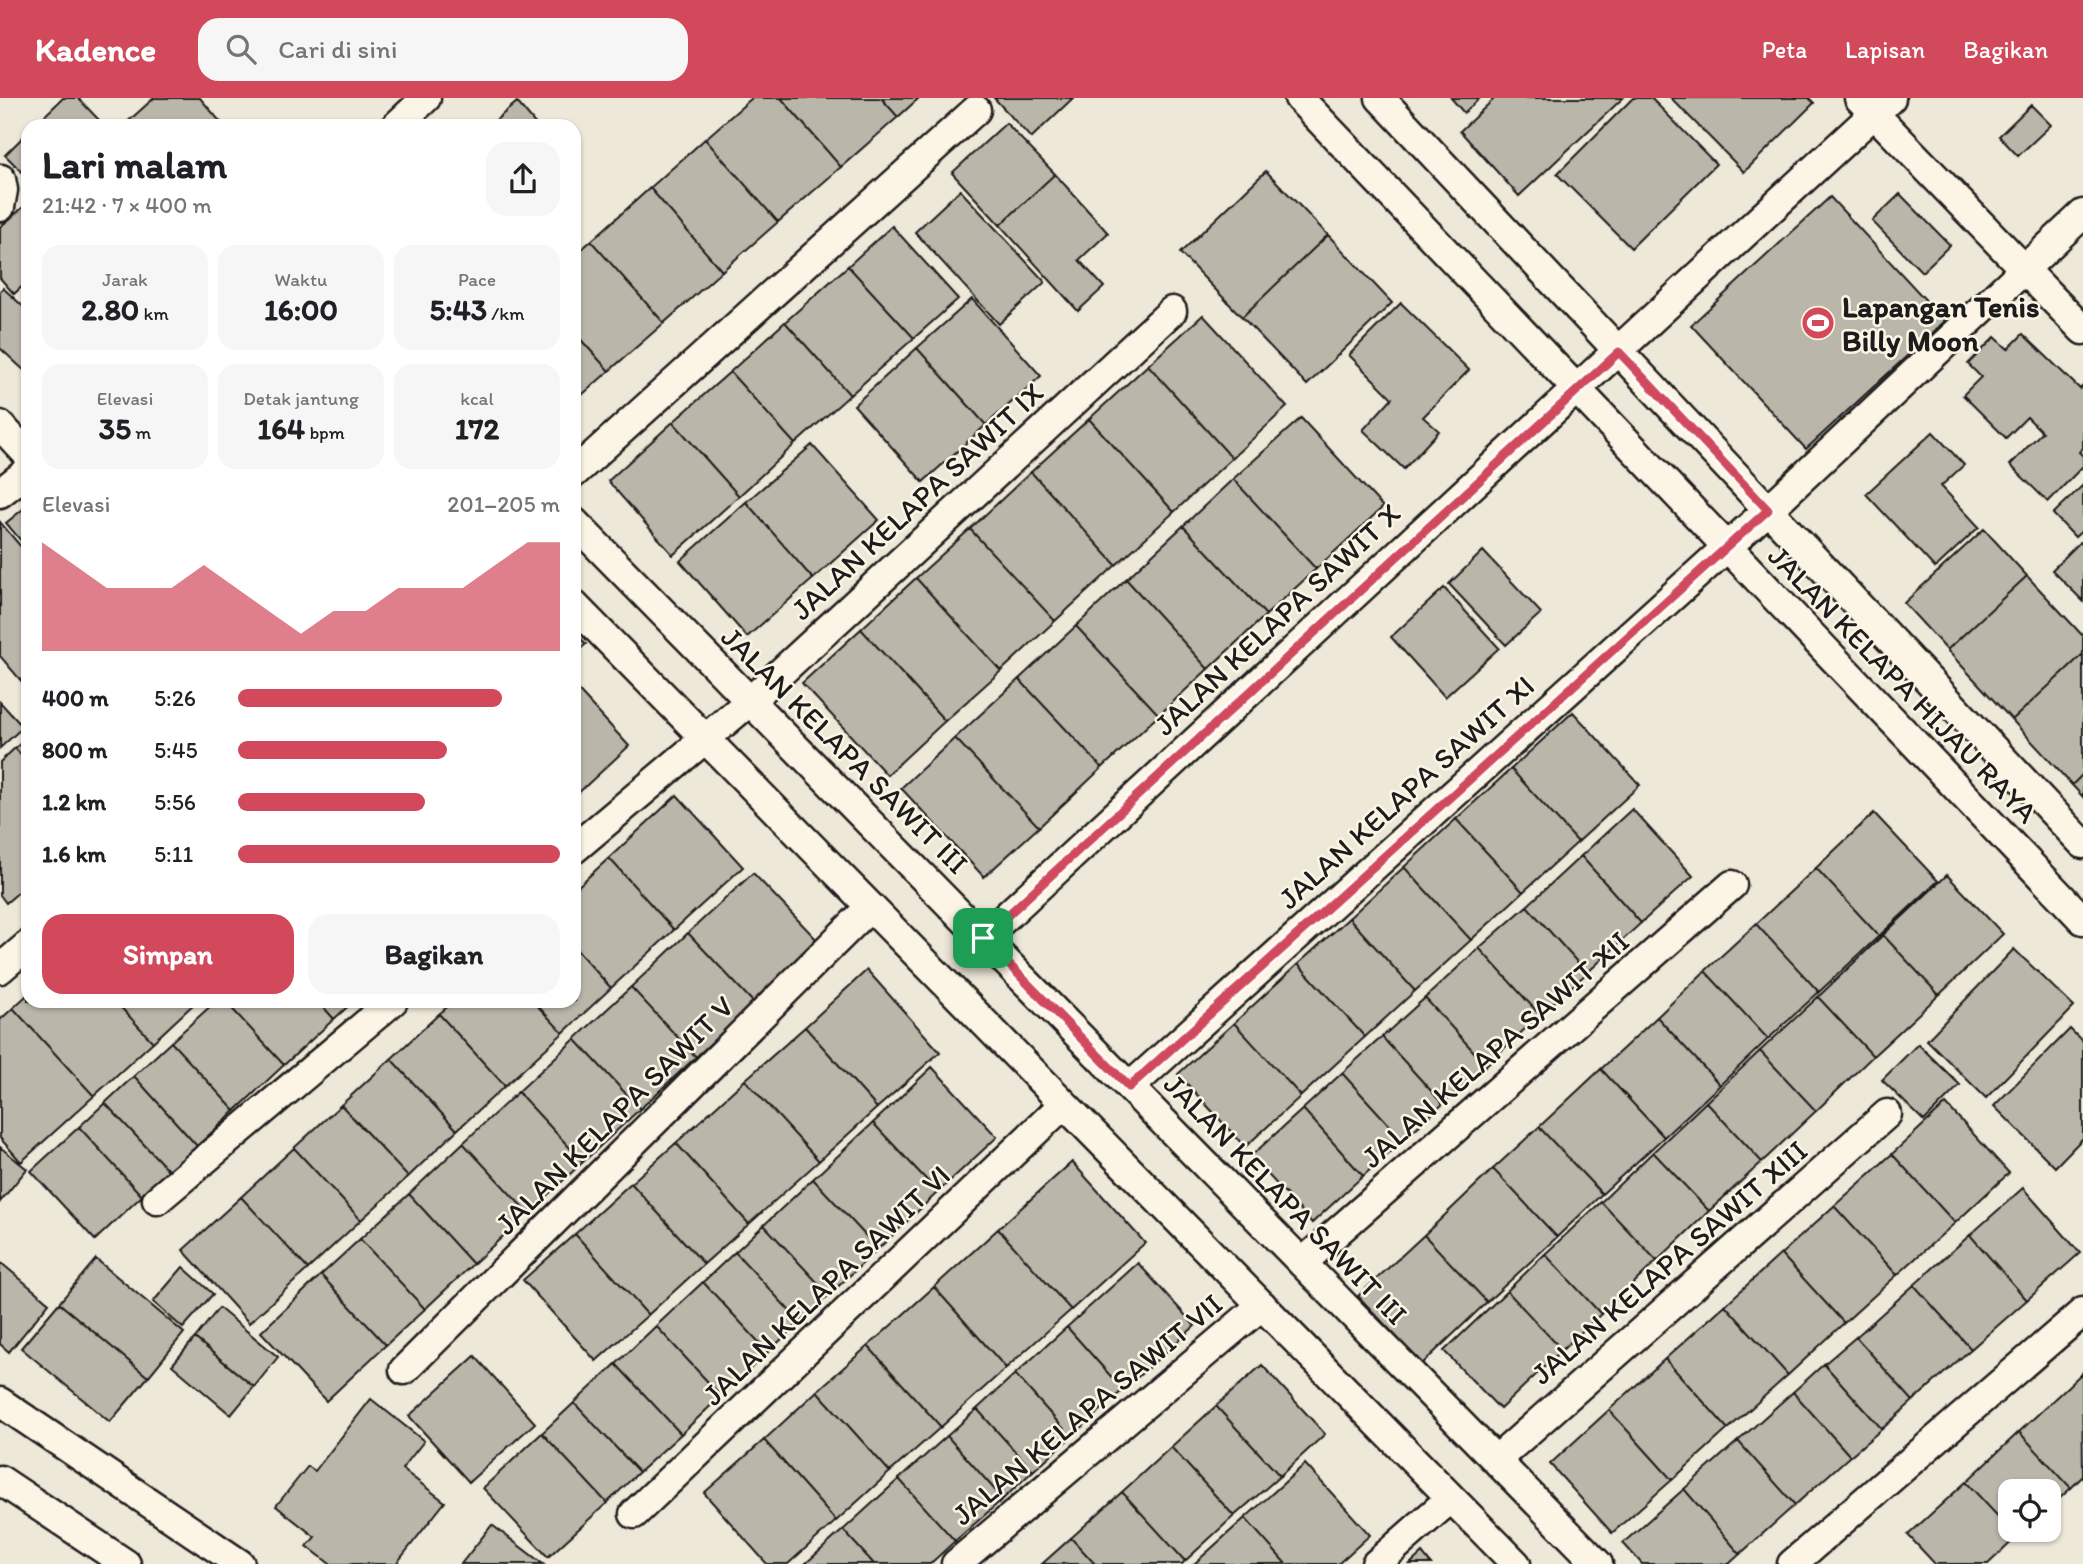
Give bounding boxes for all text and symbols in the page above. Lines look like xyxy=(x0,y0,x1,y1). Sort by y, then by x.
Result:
search box xyxy=(198,18,688,81)
text: Kadence xyxy=(35,30,156,69)
icon: search xyxy=(222,30,260,68)
text: Cari di sini xyxy=(278,33,397,65)
text: Peta xyxy=(1762,35,1807,64)
text: Lapisan xyxy=(1845,35,1925,64)
text: Bagikan xyxy=(1963,35,2048,64)
text: Lari malam xyxy=(42,142,227,188)
button: share xyxy=(486,142,560,216)
text: 21:42 · 7 × 400 m xyxy=(42,191,212,219)
text: Jarak xyxy=(102,268,148,291)
text: Waktu xyxy=(275,268,327,291)
text: Pace xyxy=(458,268,496,291)
place label: Lapangan Tenis Billy Moon xyxy=(1842,288,2039,359)
text: 2.80 xyxy=(81,291,139,328)
text: 16:00 xyxy=(264,291,338,328)
text: 5:43 xyxy=(430,291,487,328)
text: km xyxy=(139,302,169,325)
text: /km xyxy=(487,302,524,325)
sports icon: Lapangan Tenis Billy Moon xyxy=(1799,304,1837,342)
street label: JALAN KELAPA SAWIT IX xyxy=(783,374,1051,628)
text: Elevasi xyxy=(97,387,153,410)
text: Detak jantung xyxy=(243,387,359,410)
text: kcal xyxy=(460,387,494,410)
text: 35 xyxy=(99,410,131,447)
text: 164 xyxy=(257,410,305,447)
text: 172 xyxy=(455,410,499,447)
text: m xyxy=(131,421,151,444)
text: bpm xyxy=(305,421,345,444)
text: Elevasi xyxy=(42,490,110,518)
text: 201–205 m xyxy=(447,490,560,518)
street label: JALAN KELAPA SAWIT X xyxy=(1146,495,1408,743)
street label: JALAN KELAPA HIJAU RAYA xyxy=(1760,537,2046,831)
street label: JALAN KELAPA SAWIT III xyxy=(713,618,977,882)
street label: JALAN KELAPA SAWIT XI xyxy=(1270,667,1542,917)
text: 400 m xyxy=(42,684,109,712)
text: 5:26 xyxy=(154,684,196,712)
text: 800 m xyxy=(42,736,107,764)
text: 5:45 xyxy=(154,736,198,764)
text: 1.2 km xyxy=(42,788,106,816)
text: 5:56 xyxy=(154,788,196,816)
text: 1.6 km xyxy=(42,840,106,868)
text: 5:11 xyxy=(154,840,193,868)
pin xyxy=(953,908,1013,968)
button: Simpan xyxy=(42,914,294,994)
button: Bagikan xyxy=(308,914,560,994)
icon: arrive xyxy=(964,919,1002,957)
street label: JALAN KELAPA SAWIT XII xyxy=(1353,923,1637,1175)
street label: JALAN KELAPA SAWIT V xyxy=(487,988,741,1242)
street label: JALAN KELAPA SAWIT III xyxy=(1156,1066,1416,1332)
street label: JALAN KELAPA SAWIT XIII xyxy=(1523,1132,1815,1392)
street label: JALAN KELAPA SAWIT VI xyxy=(694,1157,958,1413)
street label: JALAN KELAPA SAWIT VII xyxy=(944,1285,1230,1533)
map controls xyxy=(1998,1479,2061,1542)
button: locate xyxy=(1998,1479,2061,1542)

